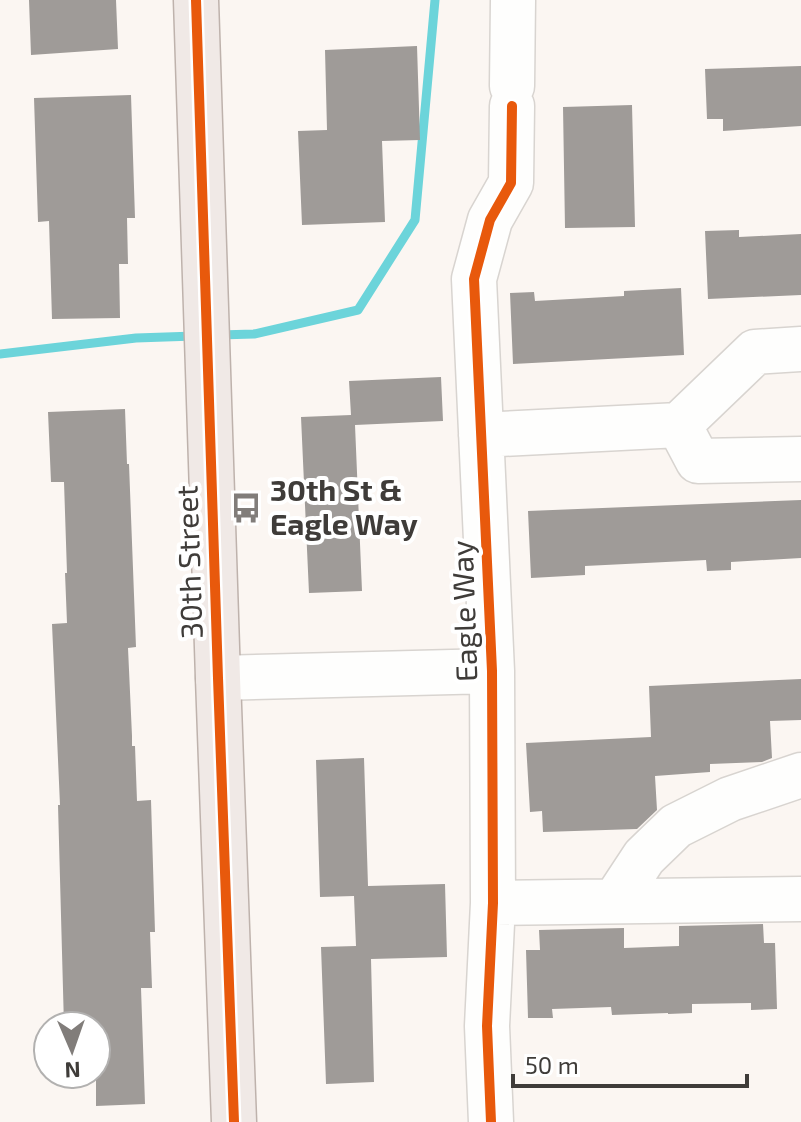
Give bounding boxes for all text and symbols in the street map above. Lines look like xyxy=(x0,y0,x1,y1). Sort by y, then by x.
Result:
place label: 30th St & Eagle Way xyxy=(270,471,418,542)
street label: 30th Street xyxy=(167,485,209,640)
bus stop icon: 30th St & Eagle Way xyxy=(229,491,263,525)
street label: Eagle Way xyxy=(443,539,483,683)
north arrow xyxy=(32,1010,112,1090)
scale bar xyxy=(513,1038,747,1088)
text: 50 m xyxy=(525,1050,579,1079)
text: N xyxy=(64,1058,81,1084)

